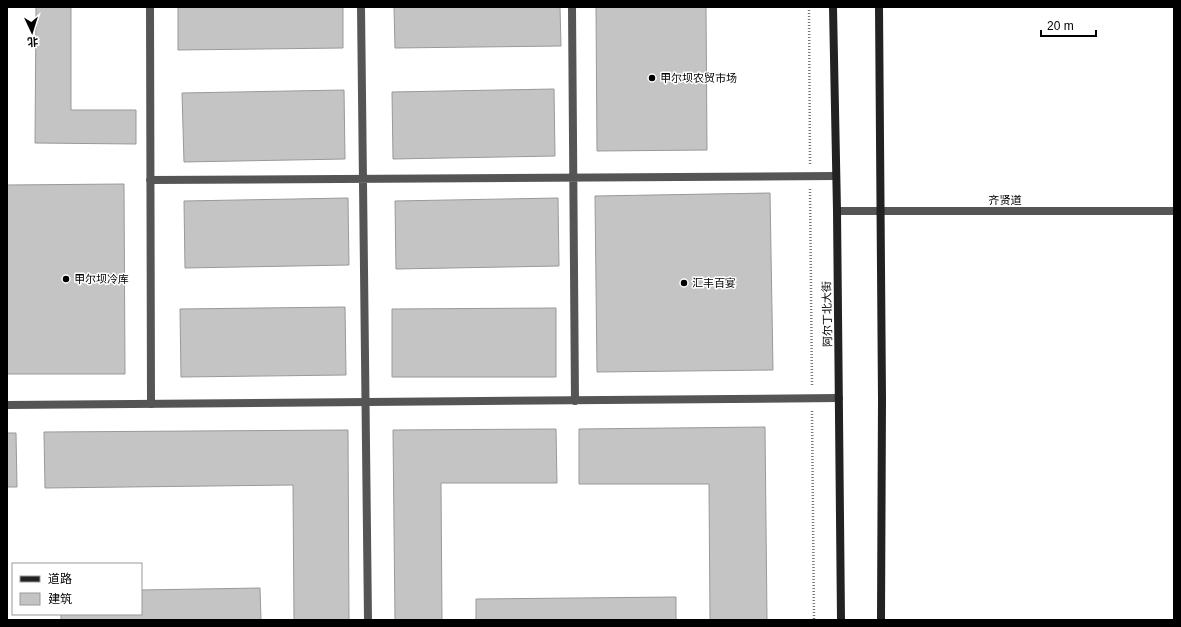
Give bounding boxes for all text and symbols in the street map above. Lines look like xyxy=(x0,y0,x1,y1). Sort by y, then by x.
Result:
north arrow xyxy=(12,12,52,52)
scale bar xyxy=(1041,12,1096,38)
text: 20 m xyxy=(1047,19,1074,33)
text: 北 xyxy=(27,36,39,48)
place label: 甲尔坝农贸市场 xyxy=(660,72,737,84)
marker: 甲尔坝农贸市场 xyxy=(647,73,657,83)
street label: 齐贤道 xyxy=(989,194,1022,206)
place label: 甲尔坝冷库 xyxy=(74,273,129,285)
marker: 甲尔坝冷库 xyxy=(61,274,71,284)
place label: 汇丰百宴 xyxy=(692,277,736,289)
marker: 汇丰百宴 xyxy=(679,278,689,288)
street label: 阿尔丁北大街 xyxy=(820,281,834,347)
legend xyxy=(12,563,142,615)
text: 道路 xyxy=(48,572,72,586)
text: 建筑 xyxy=(48,592,72,606)

